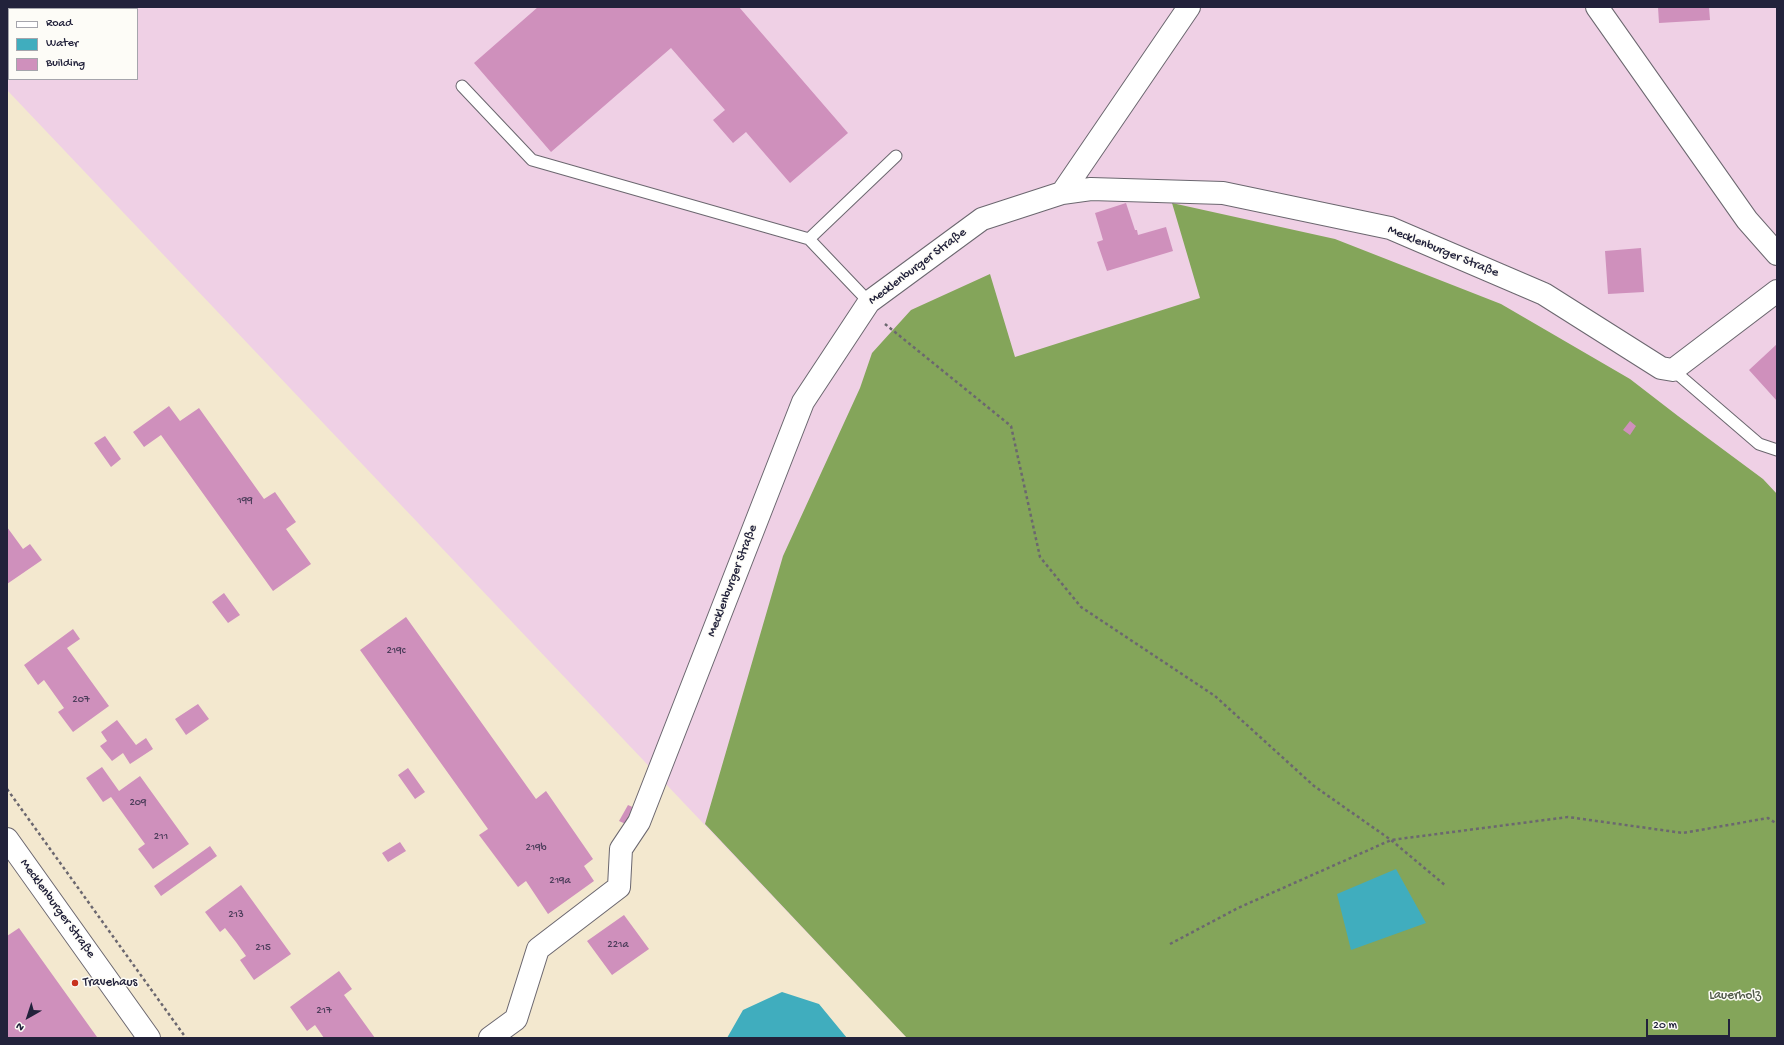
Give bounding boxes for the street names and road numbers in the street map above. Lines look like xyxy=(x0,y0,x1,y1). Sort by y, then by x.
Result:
street label: Mecklenburger Straße xyxy=(1385,223,1501,281)
street label: Mecklenburger Straße xyxy=(866,225,970,309)
street label: Mecklenburger Straße xyxy=(704,523,762,639)
street label: Mecklenburger Straße xyxy=(16,856,98,962)

